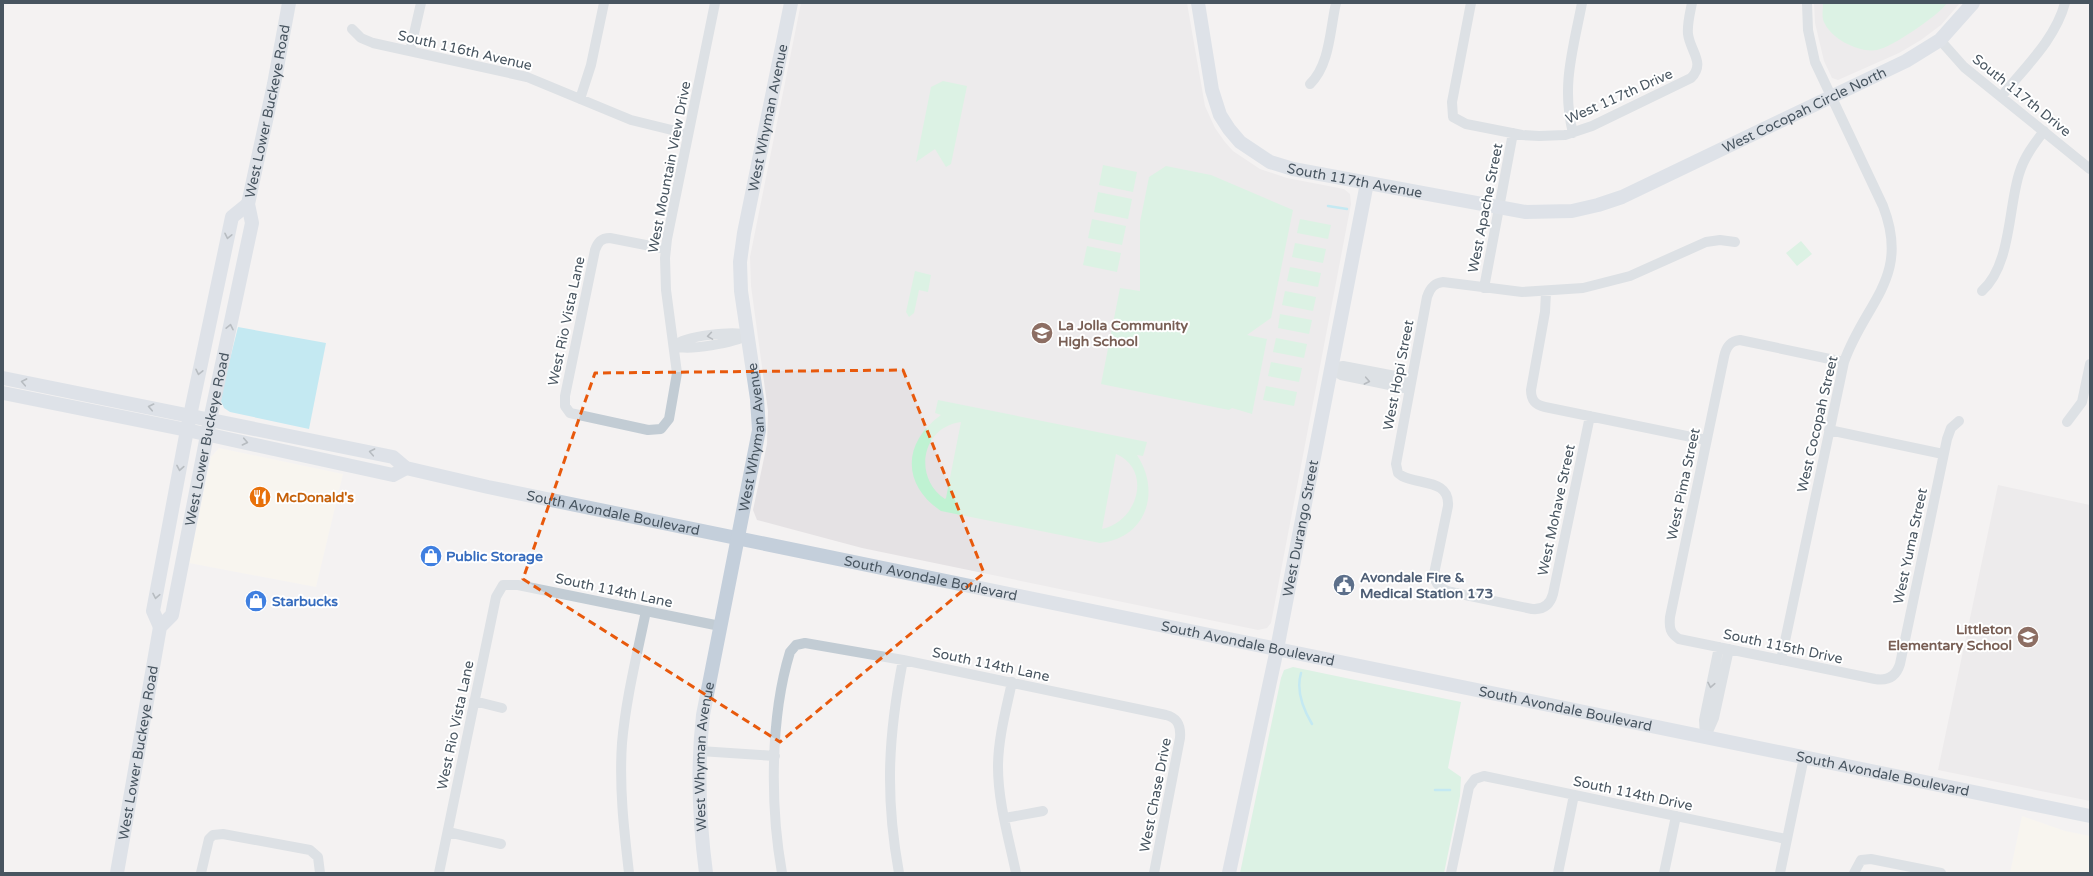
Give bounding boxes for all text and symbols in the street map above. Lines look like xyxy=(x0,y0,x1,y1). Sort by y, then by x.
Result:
street label: West Lower Buckeye Road xyxy=(242,23,294,200)
street label: South 116th Avenue xyxy=(396,27,534,74)
street label: West Whyman Avenue xyxy=(745,42,791,193)
street label: South 117th Drive xyxy=(1969,51,2074,140)
street label: West Cocopah Circle North xyxy=(1720,64,1889,157)
street label: West 117th Drive xyxy=(1563,65,1675,128)
street label: West Mountain View Drive xyxy=(644,80,695,255)
street label: West Apache Street xyxy=(1465,141,1507,274)
street label: South 117th Avenue xyxy=(1285,160,1424,202)
one-way arrow xyxy=(225,232,233,239)
street label: West Rio Vista Lane xyxy=(544,255,589,387)
place label: La Jolla Community High School xyxy=(1058,317,1189,350)
street label: West Hopi Street xyxy=(1379,318,1418,432)
school or university icon: La Jolla Community High School xyxy=(1029,320,1055,346)
one-way arrow xyxy=(225,324,233,330)
one-way arrow xyxy=(707,331,713,340)
street label: West Lower Buckeye Road xyxy=(182,351,233,527)
street label: West Cocopah Street xyxy=(1793,353,1842,494)
street label: West Whyman Avenue xyxy=(735,362,768,513)
one-way arrow xyxy=(195,369,204,375)
one-way arrow xyxy=(1364,376,1370,384)
one-way arrow xyxy=(21,378,27,386)
one-way arrow xyxy=(148,404,155,412)
street label: West Pima Street xyxy=(1663,426,1704,542)
one-way arrow xyxy=(242,438,248,446)
street label: West Mohave Street xyxy=(1534,442,1579,577)
one-way arrow xyxy=(369,449,375,457)
street label: West Durango Street xyxy=(1279,458,1322,598)
one-way arrow xyxy=(176,465,184,471)
restaurant icon: McDonald's xyxy=(247,484,273,510)
street label: West Yuma Street xyxy=(1890,486,1931,606)
street label: South Avondale Boulevard xyxy=(525,487,701,539)
place label: McDonald's xyxy=(276,489,354,506)
shop icon: Public Storage xyxy=(418,543,444,569)
place label: Public Storage xyxy=(446,548,543,565)
street label: South Avondale Boulevard xyxy=(842,552,1019,604)
place label: Avondale Fire & Medical Station 173 xyxy=(1360,569,1493,602)
street label: South 114th Lane xyxy=(554,570,674,611)
public building icon: Avondale Fire & Medical Station 173 xyxy=(1331,572,1357,598)
shop icon: Starbucks xyxy=(243,588,269,614)
one-way arrow xyxy=(152,593,161,599)
place label: Starbucks xyxy=(272,593,338,610)
street label: South Avondale Boulevard xyxy=(1160,617,1336,670)
place label: Littleton Elementary School xyxy=(1888,621,2012,654)
school or university icon: Littleton Elementary School xyxy=(2015,624,2041,650)
street label: South 115th Drive xyxy=(1722,626,1844,667)
street label: South 114th Lane xyxy=(931,644,1051,685)
street label: West Rio Vista Lane xyxy=(433,659,478,791)
street label: West Lower Buckeye Road xyxy=(115,664,162,841)
street label: West Whyman Avenue xyxy=(691,680,718,832)
one-way arrow xyxy=(1707,682,1716,689)
street label: South Avondale Boulevard xyxy=(1477,683,1653,735)
street label: West Chase Drive xyxy=(1136,736,1175,854)
street label: South Avondale Boulevard xyxy=(1794,748,1971,800)
street label: South 114th Drive xyxy=(1572,773,1694,814)

